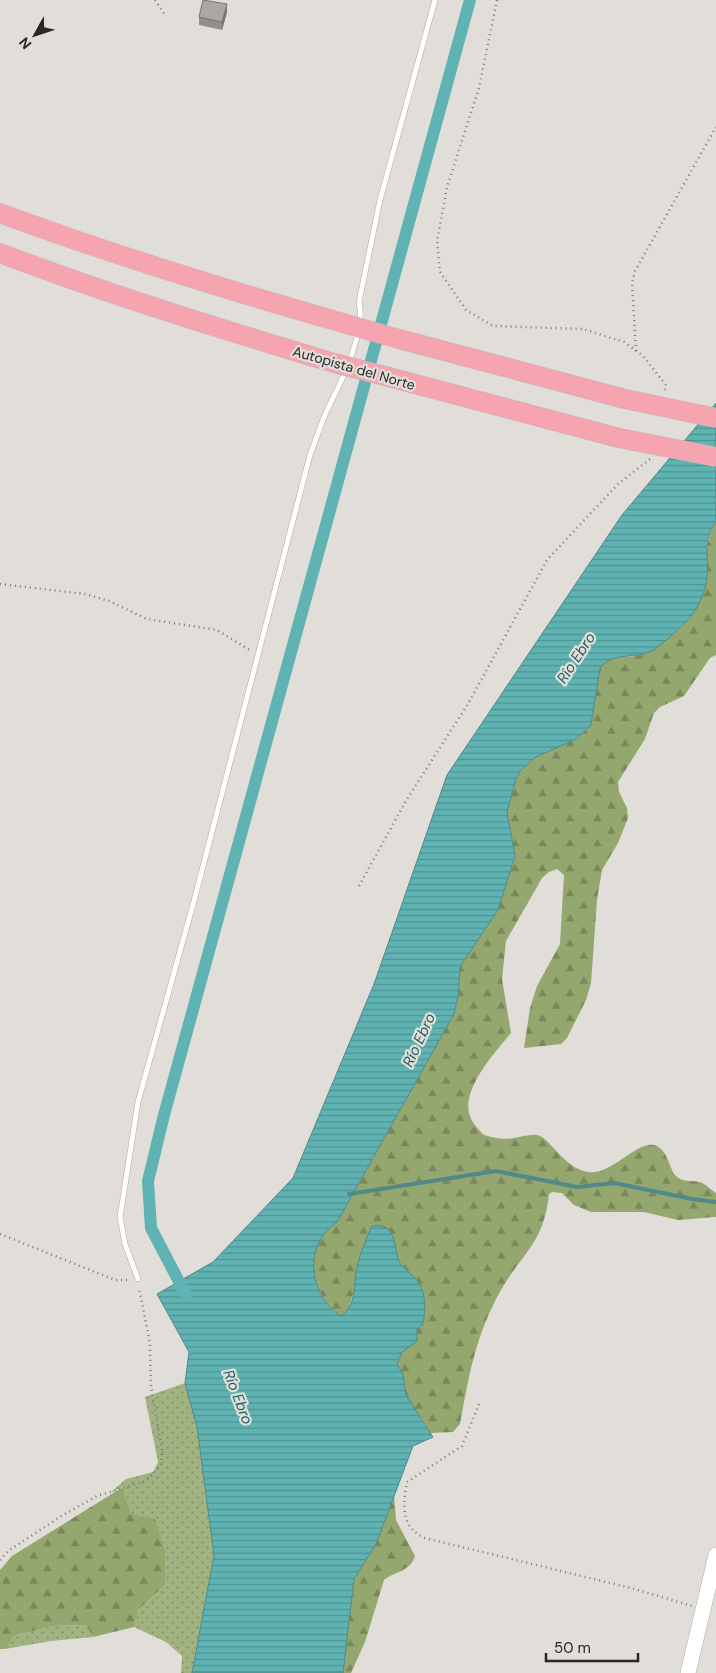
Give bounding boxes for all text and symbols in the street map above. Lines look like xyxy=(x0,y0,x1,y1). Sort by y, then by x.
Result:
north arrow xyxy=(10,10,60,60)
text: N xyxy=(15,34,35,53)
street label: Autopista del Norte xyxy=(291,342,417,394)
water label: Río Ebro xyxy=(552,629,600,687)
water label: Río Ebro xyxy=(398,1010,440,1070)
water label: Río Ebro xyxy=(218,1367,258,1427)
scale bar xyxy=(546,1630,638,1662)
text: 50 m xyxy=(554,1638,591,1658)

